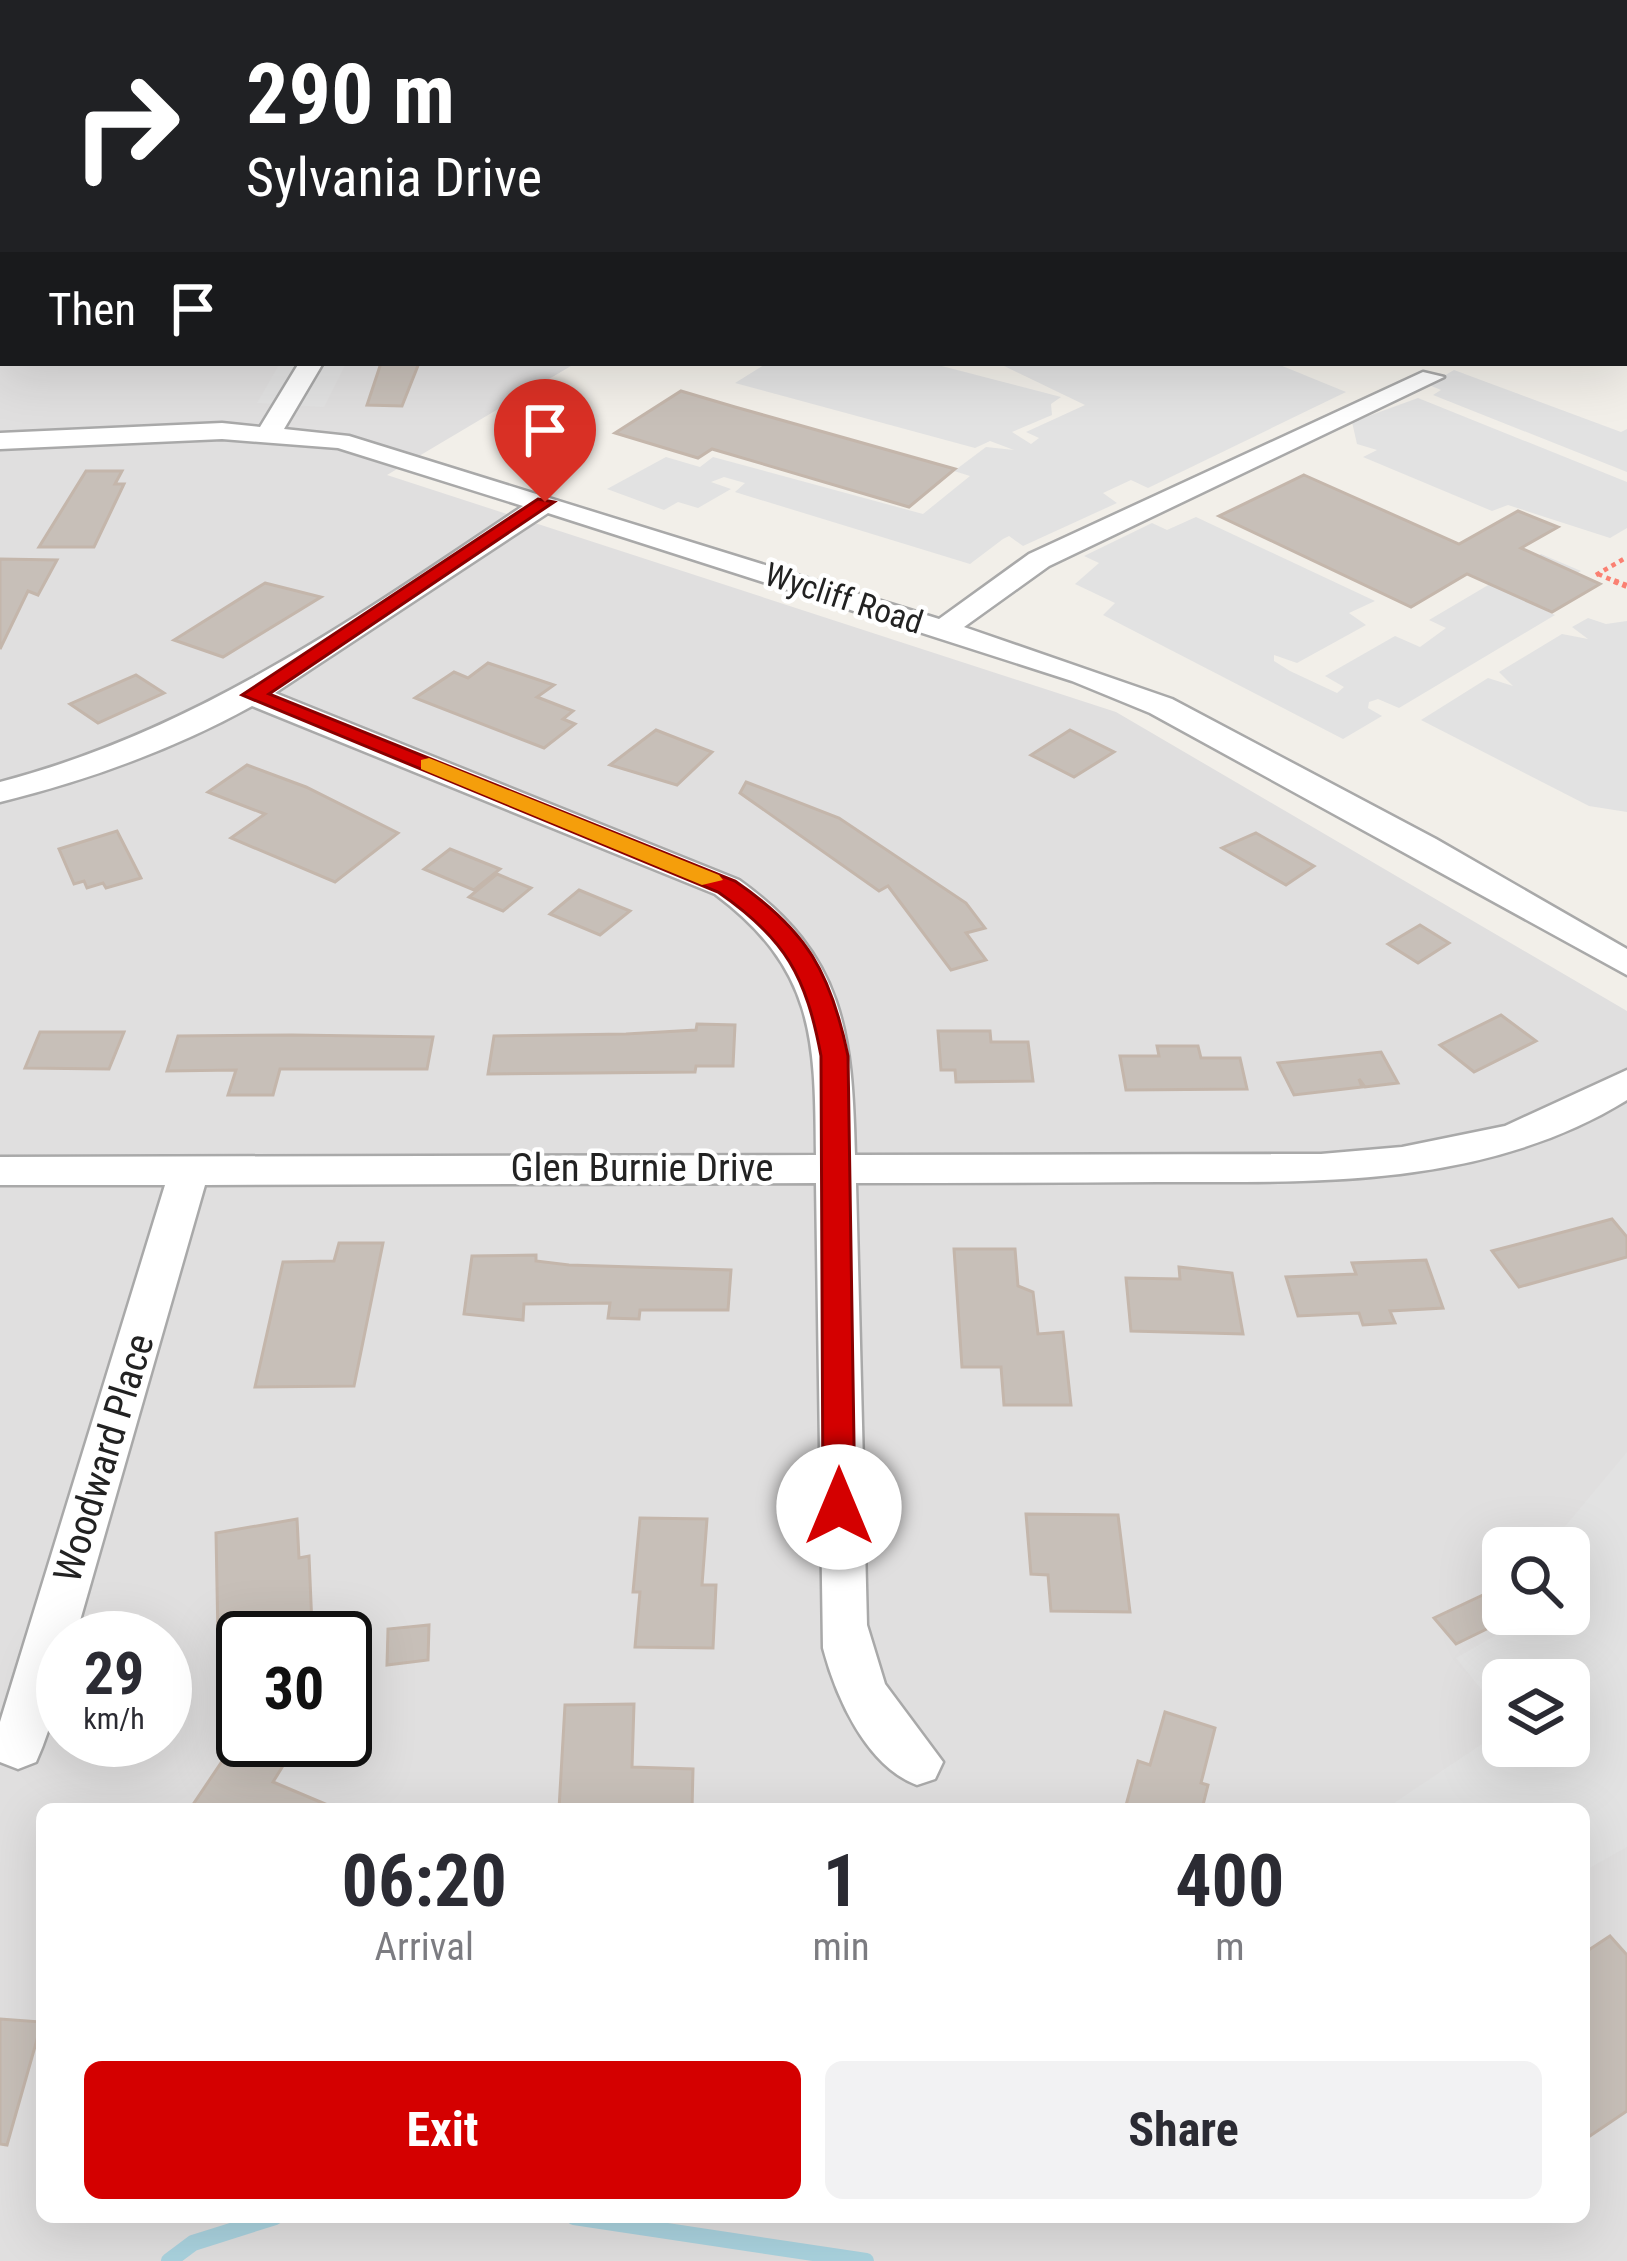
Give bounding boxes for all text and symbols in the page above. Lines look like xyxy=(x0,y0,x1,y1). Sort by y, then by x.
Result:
text: 290 m xyxy=(246,45,455,144)
icon: right xyxy=(48,48,204,204)
text: Sylvania Drive xyxy=(246,146,542,209)
icon: arrive xyxy=(160,276,226,342)
text: Then xyxy=(48,283,136,336)
pin xyxy=(494,379,596,502)
icon: arrive xyxy=(512,397,578,463)
street label: Wycliff Road xyxy=(760,554,928,642)
street label: Glen Burnie Drive xyxy=(510,1145,774,1191)
street label: Woodward Place xyxy=(44,1328,164,1588)
position arrow xyxy=(776,1444,902,1570)
map controls xyxy=(1482,1527,1590,1767)
button: search xyxy=(1482,1527,1590,1635)
speed limit sign: 30 xyxy=(216,1611,372,1767)
text: 29 xyxy=(84,1638,144,1709)
button: layers xyxy=(1482,1659,1590,1767)
text: km/h xyxy=(83,1701,145,1736)
text: 06:20 xyxy=(342,1839,507,1924)
text: 1 xyxy=(823,1839,859,1924)
text: 400 xyxy=(1175,1839,1284,1924)
text: Arrival xyxy=(375,1924,474,1970)
text: min xyxy=(812,1924,870,1970)
text: m xyxy=(1215,1924,1245,1970)
button: Exit xyxy=(84,2061,801,2199)
button: Share xyxy=(825,2061,1542,2199)

